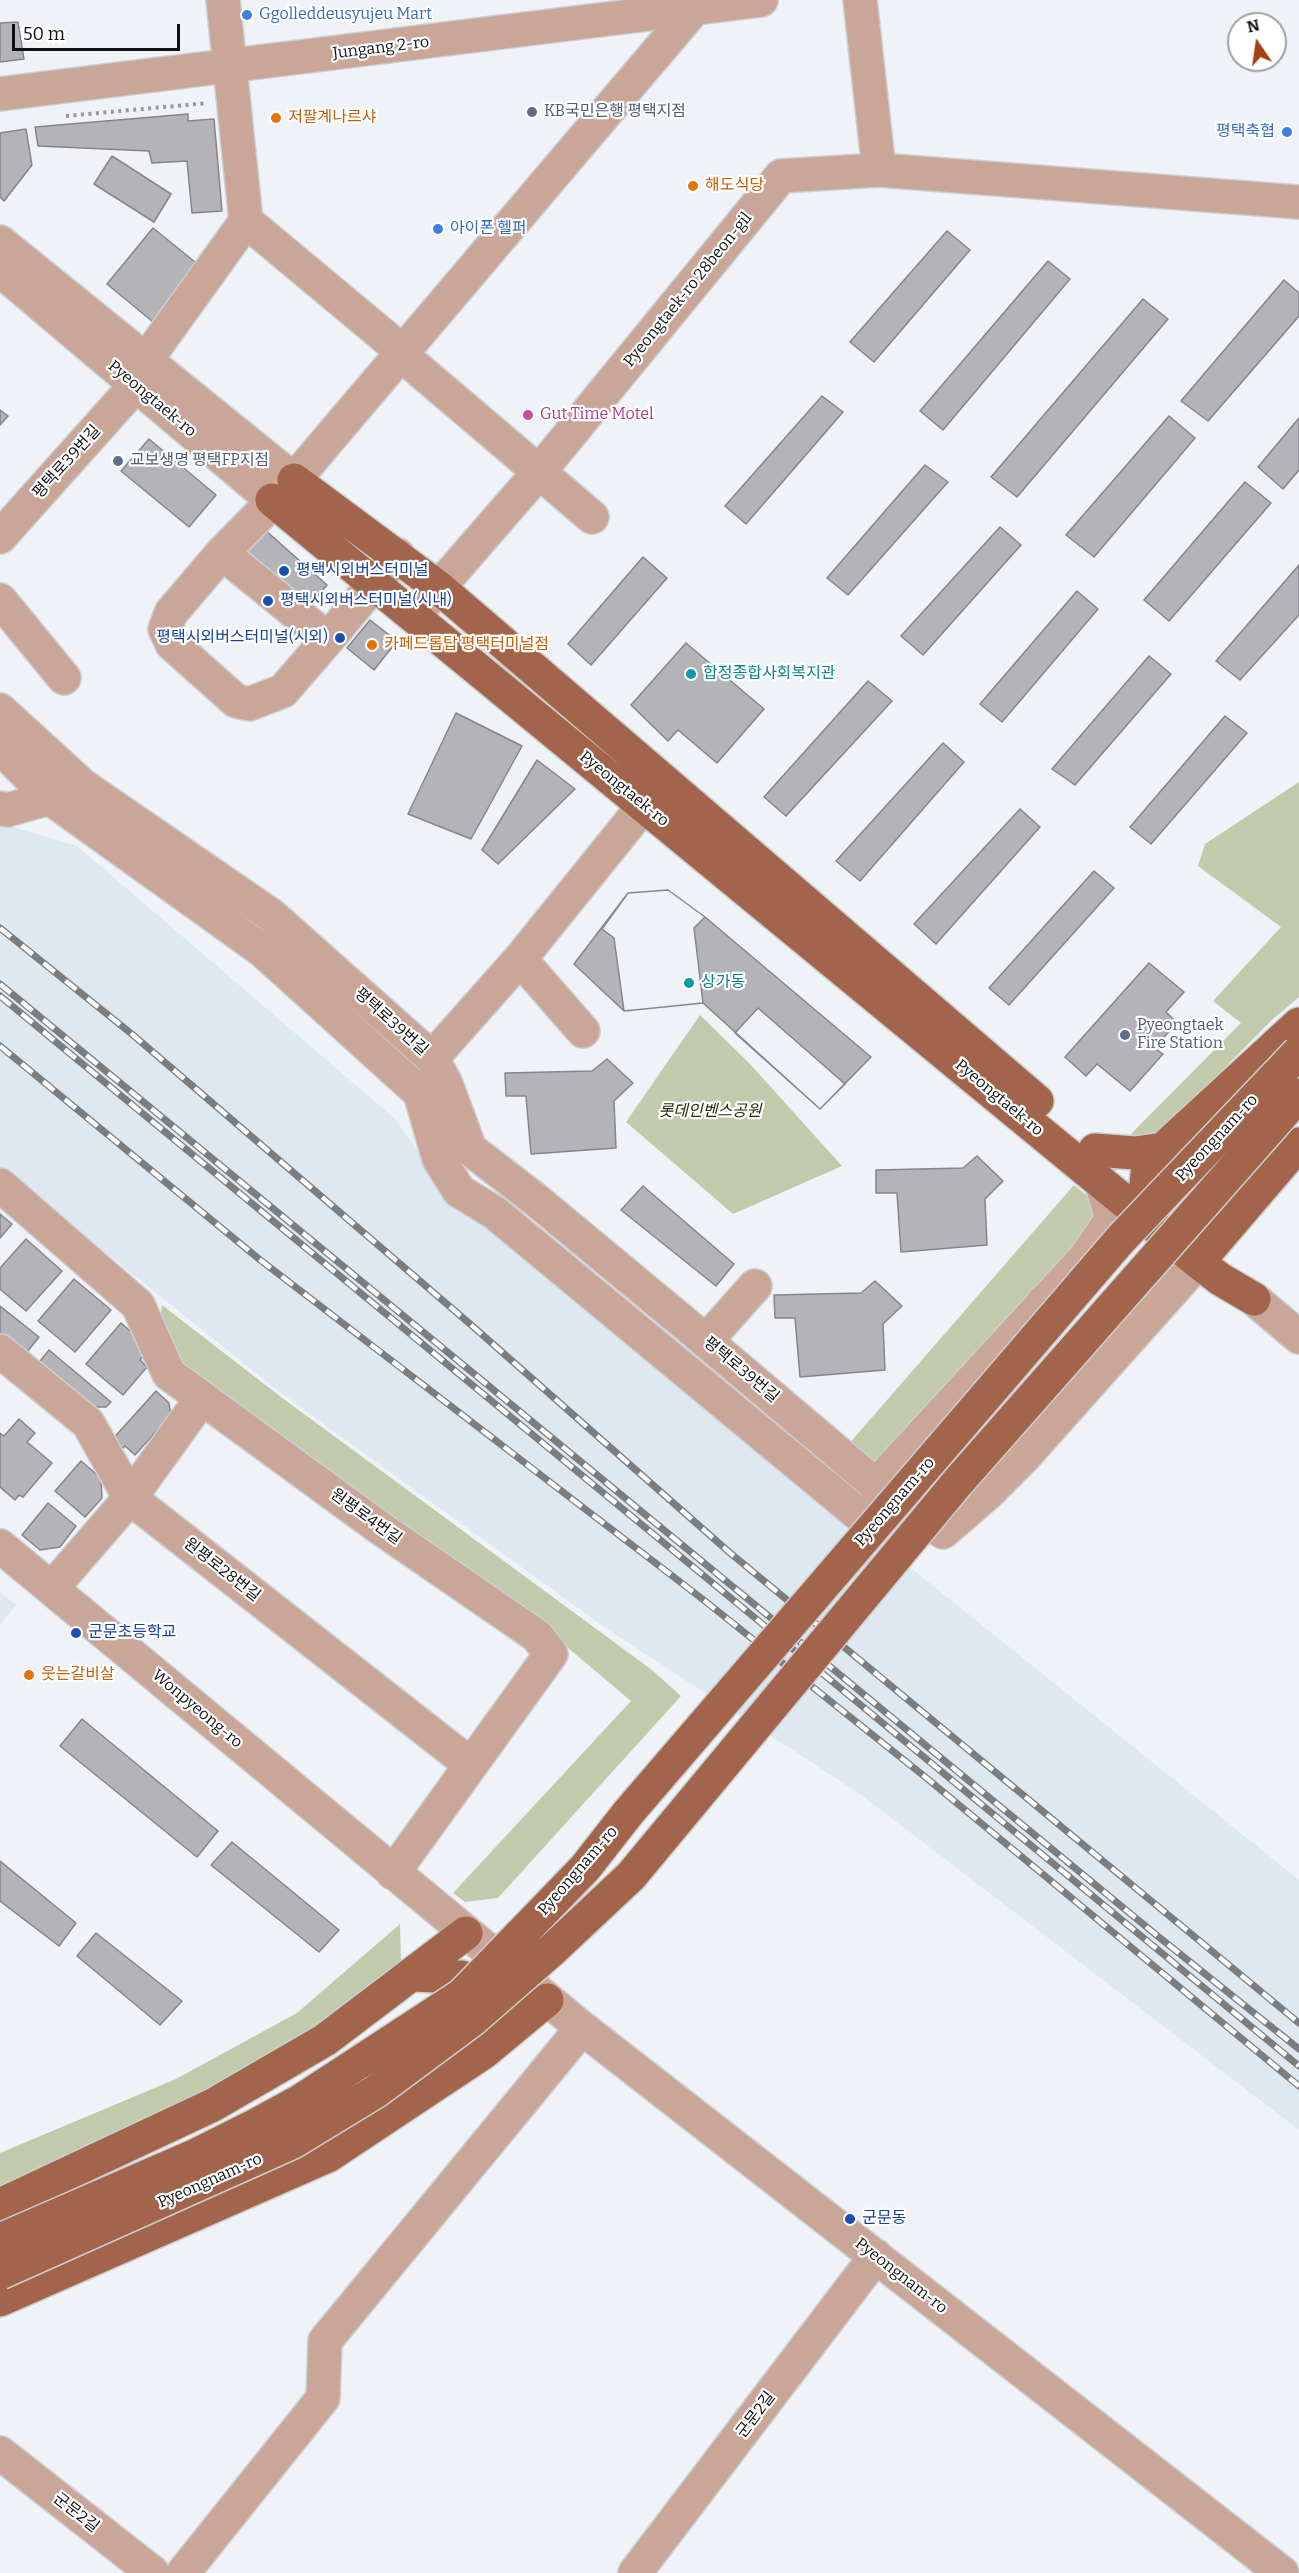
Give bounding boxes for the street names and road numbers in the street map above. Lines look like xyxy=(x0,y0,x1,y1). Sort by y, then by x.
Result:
street label: Jungang 2-ro xyxy=(332,33,430,63)
street label: Pyeongtaek-ro 28beon-gil xyxy=(620,209,756,371)
street label: Pyeongtaek-ro xyxy=(104,357,200,441)
street label: 평택로39번길 xyxy=(29,421,105,503)
street label: Pyeongtaek-ro xyxy=(576,747,672,831)
street label: 평택로39번길 xyxy=(350,984,432,1060)
street label: Pyeongtaek-ro xyxy=(951,1056,1047,1140)
street label: Pyeongnam-ro xyxy=(1172,1091,1262,1185)
street label: 평택로39번길 xyxy=(700,1333,782,1407)
street label: Pyeongnam-ro xyxy=(851,1454,939,1550)
street label: 원평로4번길 xyxy=(327,1485,405,1549)
street label: 원평로28번길 xyxy=(180,1534,264,1606)
street label: Wonpyeong-ro xyxy=(148,1666,246,1752)
street label: Pyeongnam-ro xyxy=(534,1823,622,1919)
street label: Pyeongnam-ro xyxy=(155,2150,265,2212)
street label: Pyeongnam-ro xyxy=(851,2234,951,2318)
street label: 군문2길 xyxy=(732,2388,780,2442)
street label: 군문2길 xyxy=(49,2489,103,2537)

